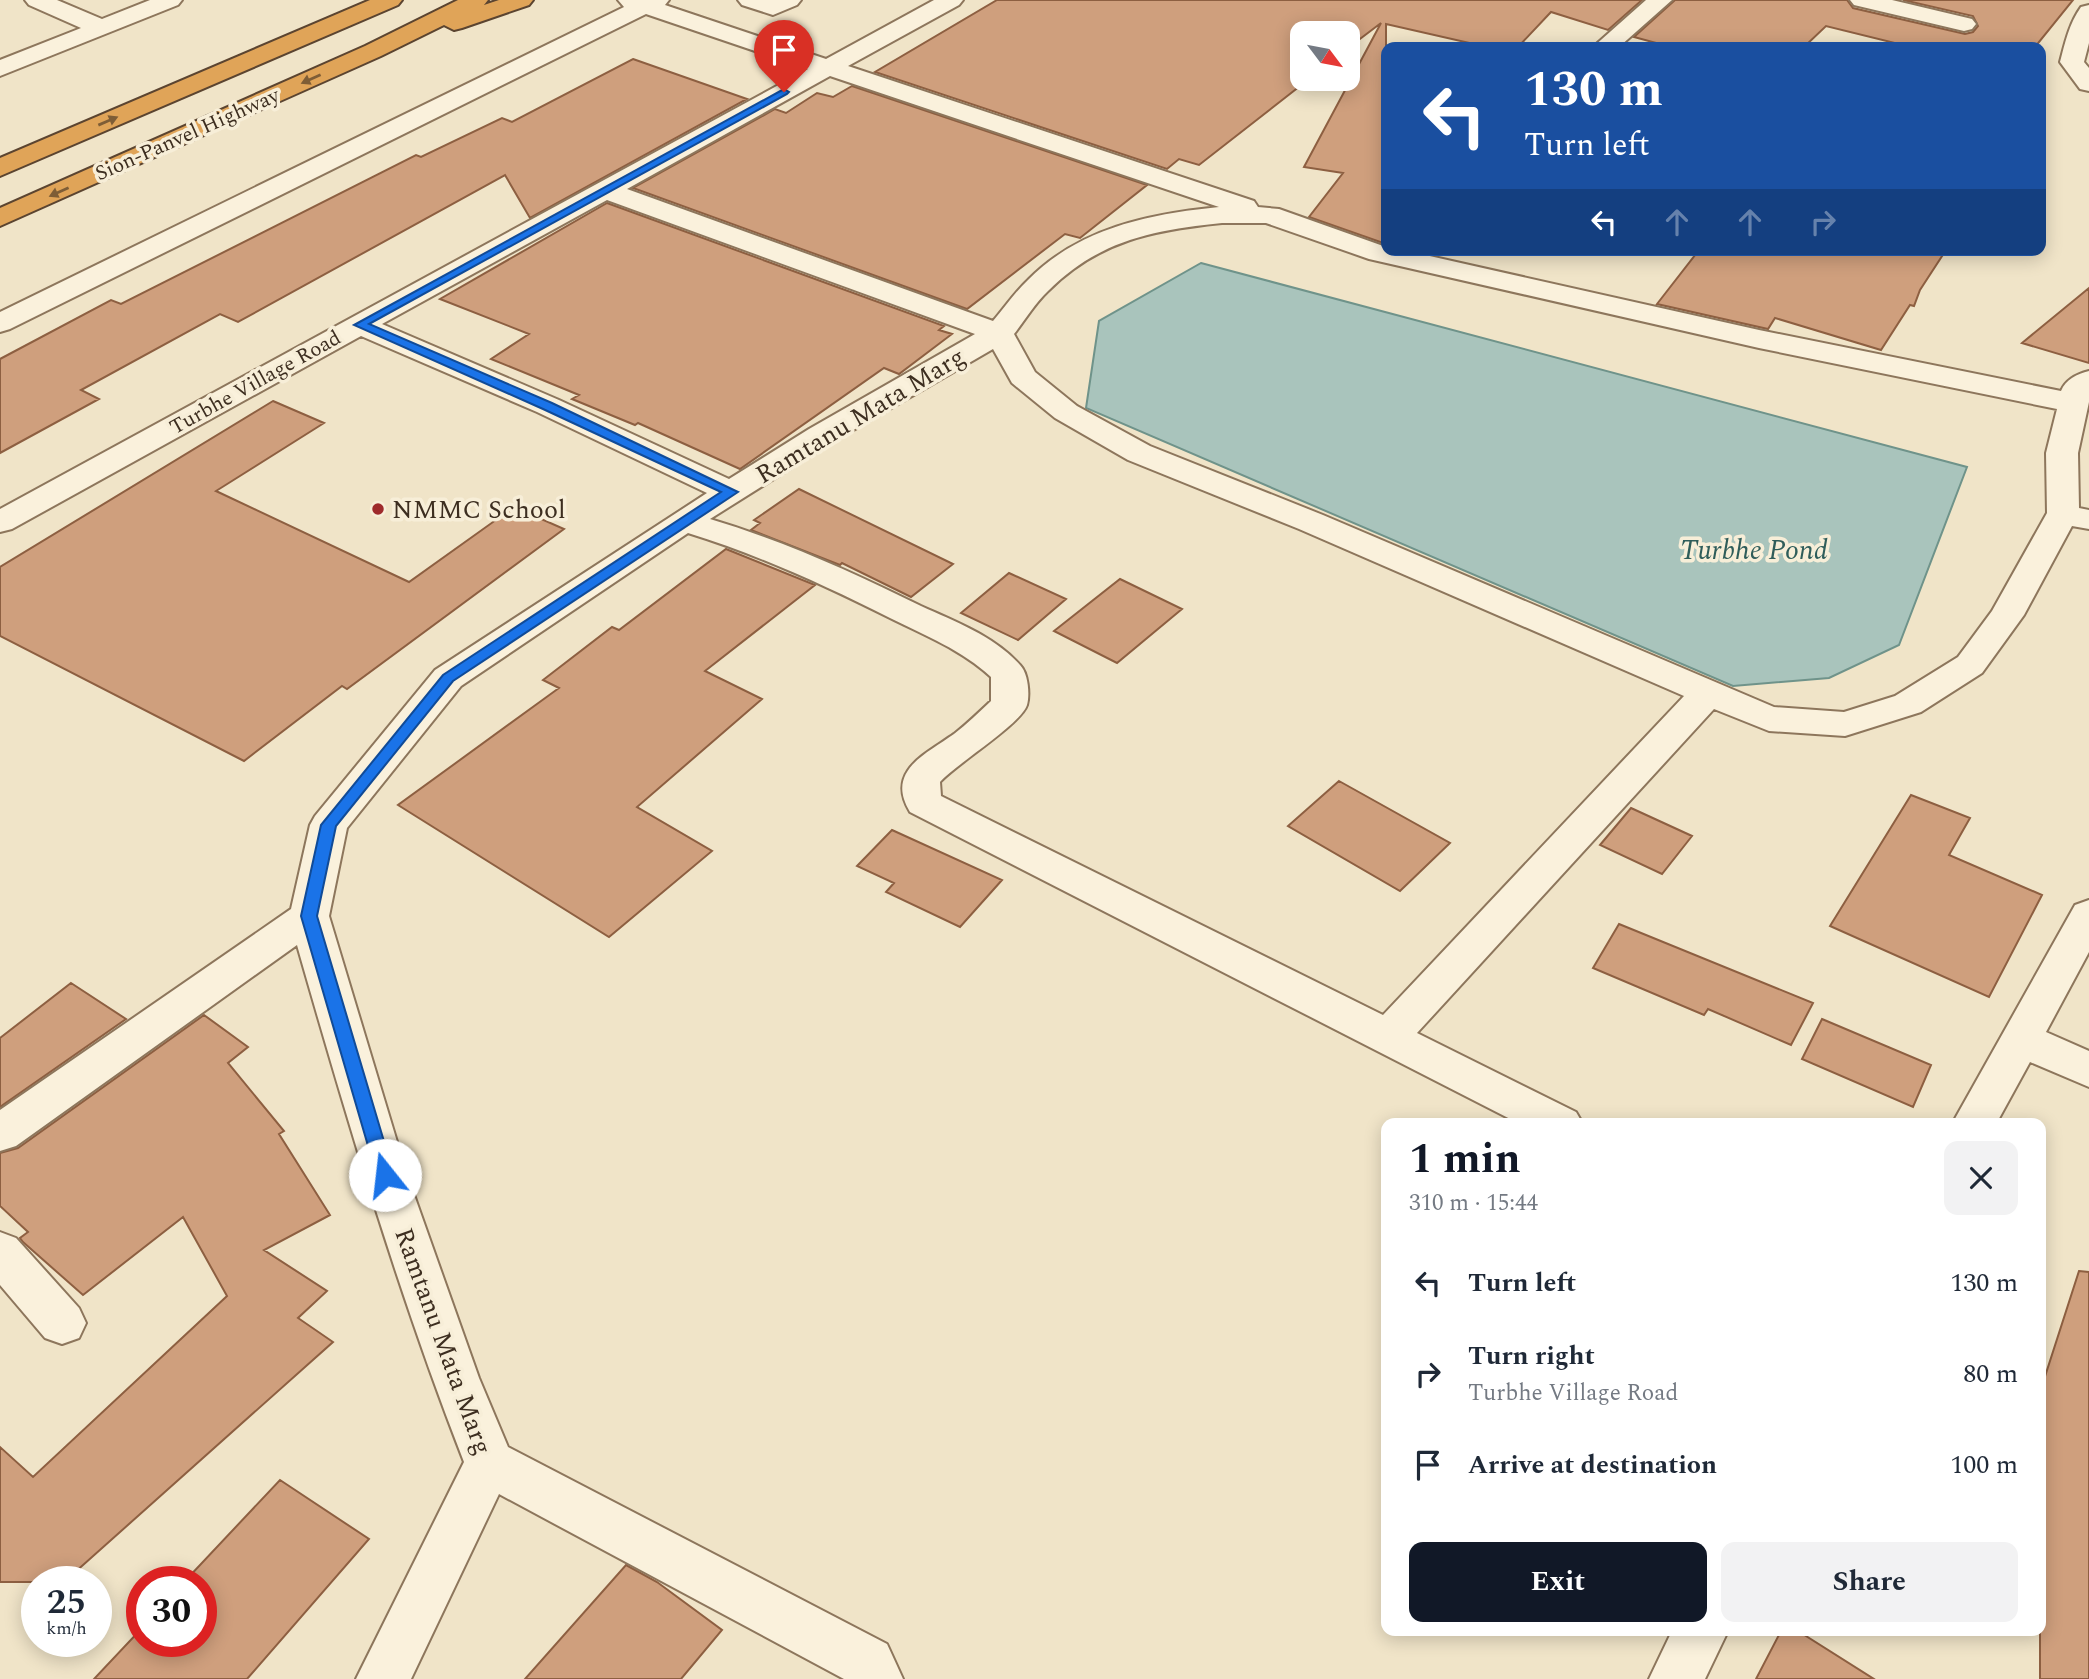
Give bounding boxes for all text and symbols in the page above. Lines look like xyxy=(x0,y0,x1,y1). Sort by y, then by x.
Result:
pin xyxy=(754,20,814,92)
north arrow xyxy=(1290,21,1360,91)
map controls xyxy=(1290,21,1360,91)
icon: arrive xyxy=(765,31,803,69)
text: 130 m xyxy=(1524,53,1663,128)
icon: left xyxy=(1409,70,1500,161)
one-way arrow xyxy=(301,73,321,85)
street label: Sion-Panvel Highway xyxy=(90,79,286,190)
one-way arrow xyxy=(97,115,118,126)
text: Turn left xyxy=(1524,121,1650,170)
one-way arrow xyxy=(49,186,69,198)
icon: left xyxy=(1585,203,1623,241)
icon: ahead xyxy=(1658,203,1696,241)
icon: ahead xyxy=(1731,203,1769,241)
icon: right xyxy=(1804,203,1842,241)
street label: Turbhe Village Road xyxy=(164,322,347,443)
street label: Ramtanu Mata Marg xyxy=(748,337,973,495)
place label: NMMC School xyxy=(392,490,566,530)
marker: NMMC School xyxy=(370,501,386,517)
water label: Turbhe Pond xyxy=(1680,529,1828,572)
text: 1 min xyxy=(1409,1128,1521,1191)
position arrow xyxy=(348,1138,422,1212)
button: close xyxy=(1944,1141,2018,1215)
text: 310 m · 15:44 xyxy=(1409,1186,1538,1221)
street label: Ramtanu Mata Marg xyxy=(383,1222,503,1460)
text: Turn left xyxy=(1468,1263,1576,1303)
text: 130 m xyxy=(1950,1263,2018,1303)
icon: left xyxy=(1409,1264,1447,1302)
text: Turn right xyxy=(1468,1336,1595,1376)
text: 80 m xyxy=(1963,1354,2018,1394)
icon: right xyxy=(1409,1355,1447,1393)
text: Turbhe Village Road xyxy=(1468,1376,1678,1411)
text: Arrive at destination xyxy=(1468,1445,1717,1485)
text: 100 m xyxy=(1950,1445,2018,1485)
icon: arrive xyxy=(1409,1446,1447,1484)
button: Exit xyxy=(1409,1542,1707,1622)
button: Share xyxy=(1721,1542,2018,1622)
speed limit sign: 30 xyxy=(126,1566,217,1657)
text: 25 xyxy=(47,1576,86,1629)
text: km/h xyxy=(46,1615,87,1642)

